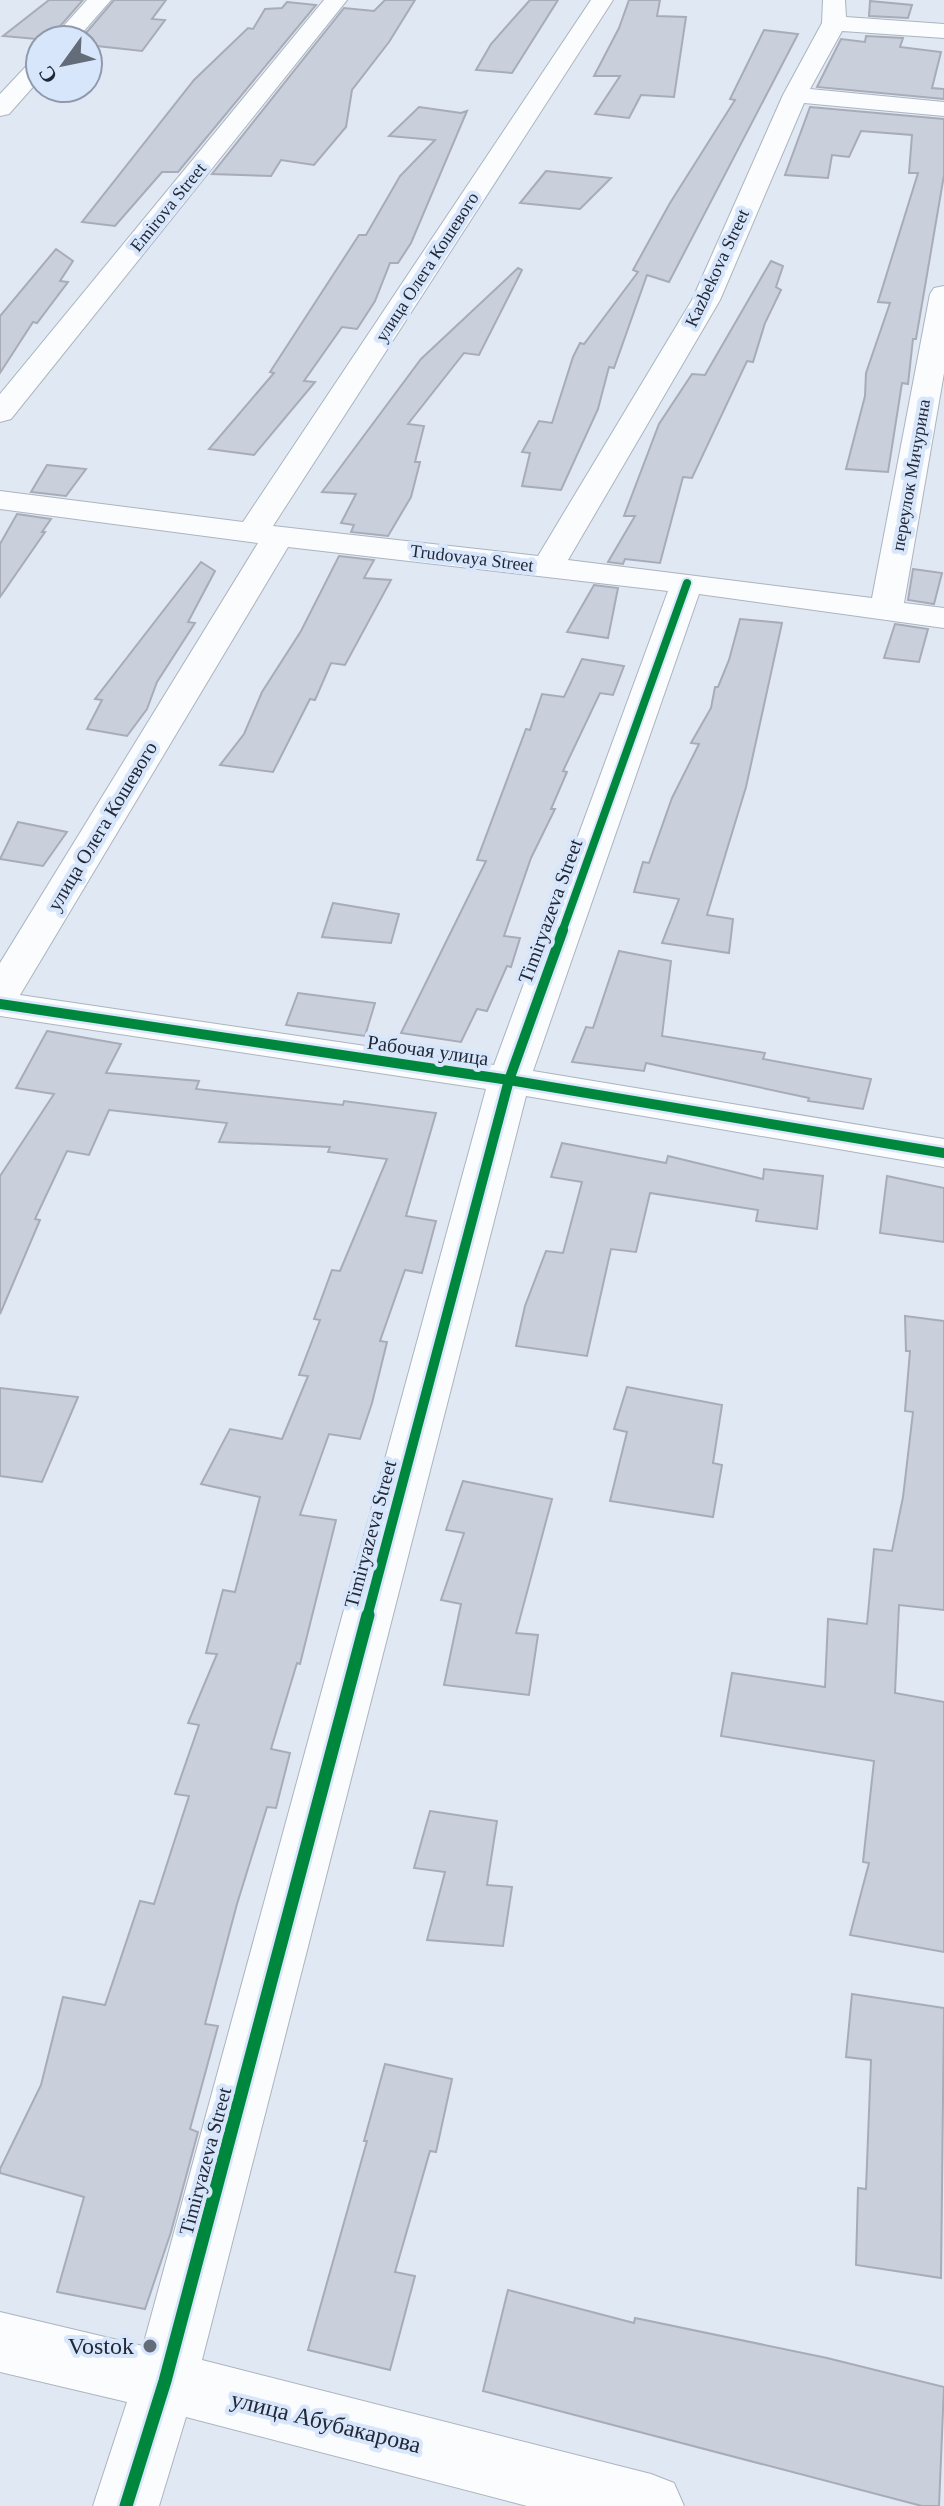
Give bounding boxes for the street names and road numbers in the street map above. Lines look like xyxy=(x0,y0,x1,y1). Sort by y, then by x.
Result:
street label: Emirova Street xyxy=(126,159,210,255)
street label: улица Олега Кошевого xyxy=(371,189,483,345)
street label: Kazbekova Street xyxy=(681,206,753,330)
street label: переулок Мичурина xyxy=(888,398,934,552)
street label: Trudovaya Street xyxy=(409,541,535,575)
street label: улица Олега Кошевого xyxy=(43,737,162,915)
street label: Timiryazeva Street xyxy=(514,835,587,987)
street label: Рабочая улица xyxy=(366,1031,490,1070)
street label: Timiryazeva Street xyxy=(340,1457,401,1611)
street label: Timiryazeva Street xyxy=(175,2084,236,2238)
street label: улица Абубакарова xyxy=(228,2386,424,2458)

